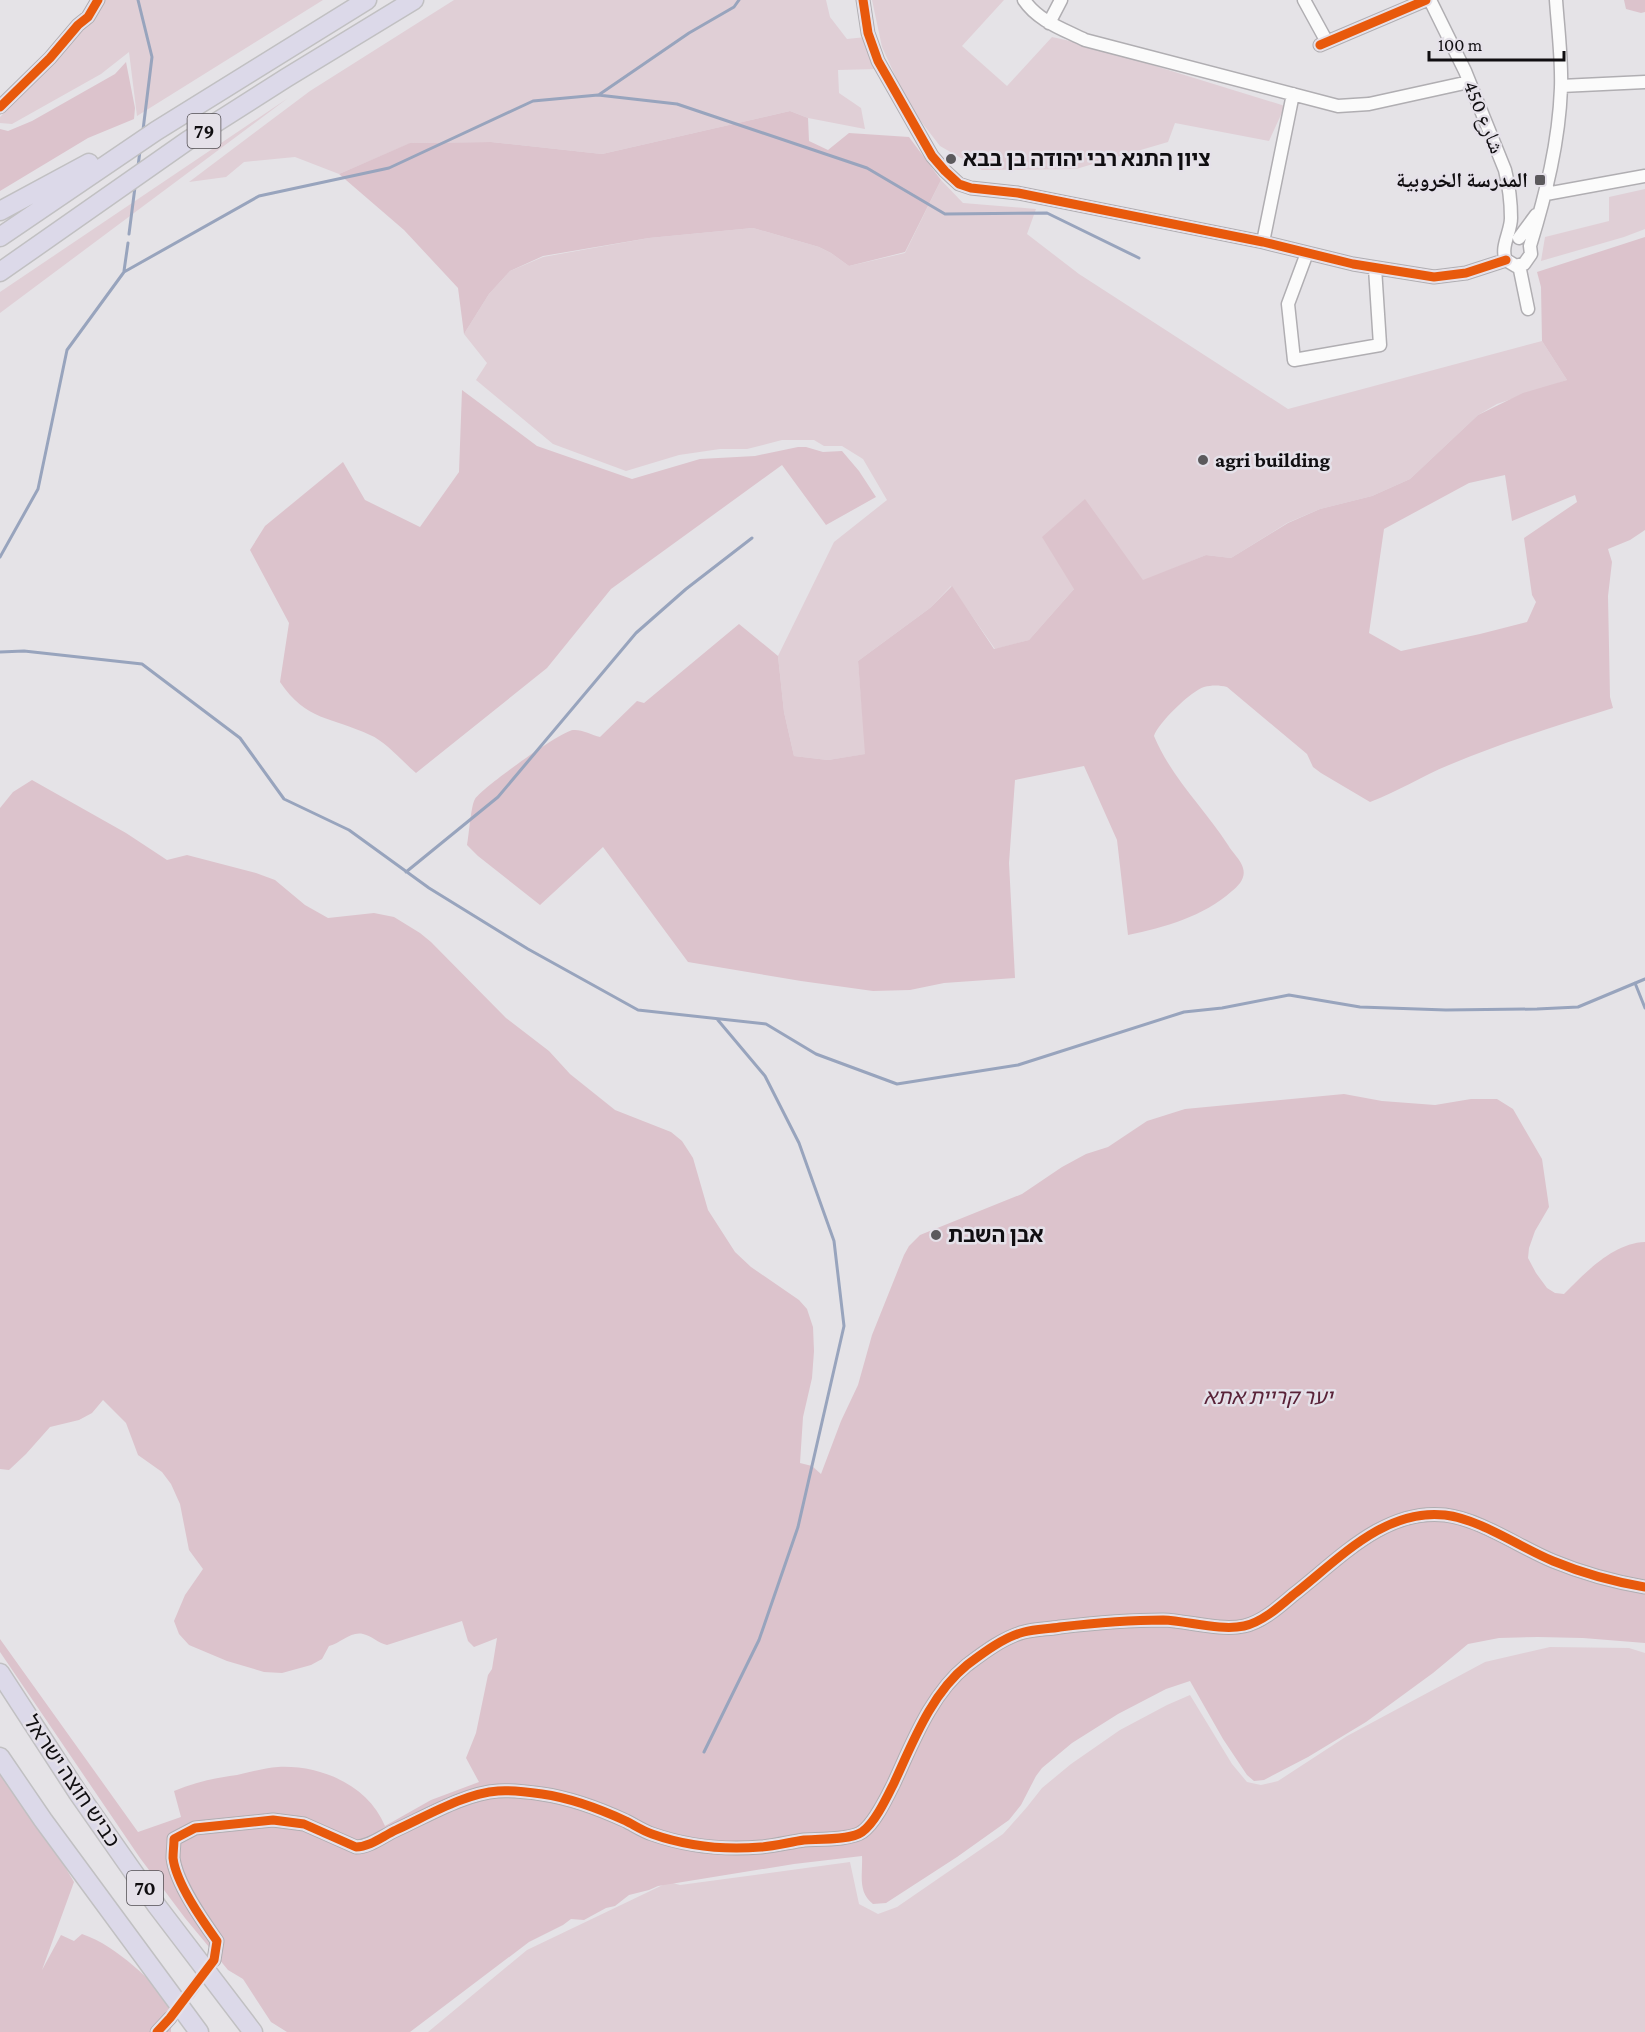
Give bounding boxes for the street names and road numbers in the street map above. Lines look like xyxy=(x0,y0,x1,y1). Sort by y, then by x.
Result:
street label: شارع 450 xyxy=(1458,77,1509,157)
road number: 79 xyxy=(188,114,220,148)
street label: כביש חוצה ישראל xyxy=(19,1711,125,1851)
road number: 70 xyxy=(127,1871,163,1905)

